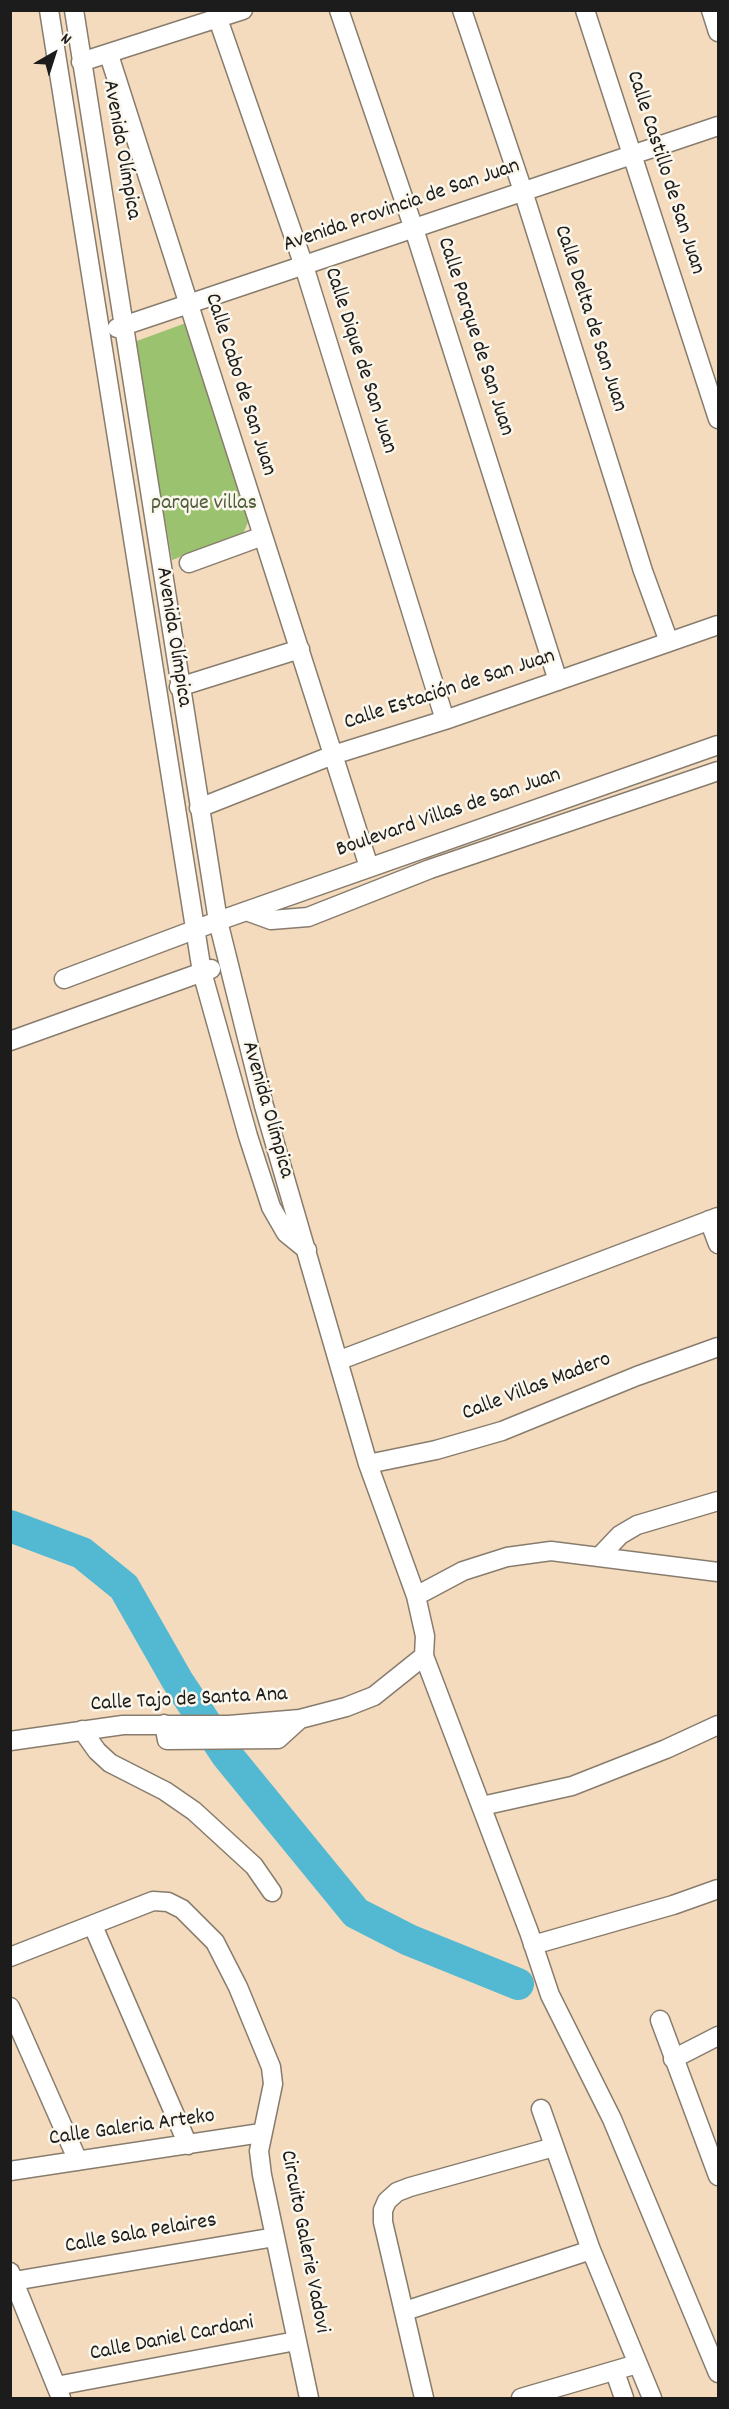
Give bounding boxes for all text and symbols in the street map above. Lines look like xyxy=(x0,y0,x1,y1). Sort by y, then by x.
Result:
north arrow xyxy=(24,24,84,84)
text: N xyxy=(55,28,76,51)
street label: Calle Castillo de San Juan xyxy=(619,68,709,278)
street label: Avenida Olímpica xyxy=(95,78,145,222)
street label: Avenida Provincia de San Juan xyxy=(280,154,524,260)
street label: Calle Delta de San Juan xyxy=(546,223,632,415)
street label: Calle Parque de San Juan xyxy=(429,234,519,440)
street label: Calle Dique de San Juan xyxy=(316,265,402,457)
street label: Calle Cabo de San Juan xyxy=(197,291,281,479)
park label: parque villas xyxy=(151,492,257,518)
street label: Avenida Olímpica xyxy=(148,565,196,709)
street label: Calle Estación de San Juan xyxy=(341,644,559,738)
street label: Boulevard Villas de San Juan xyxy=(333,763,565,865)
street label: Avenida Olímpica xyxy=(234,1039,298,1181)
street label: Calle Villas Madero xyxy=(459,1348,615,1428)
street label: Calle Tajo de Santa Ana xyxy=(90,1683,288,1719)
street label: Calle Galeria Arteko xyxy=(47,2104,217,2154)
street label: Circuito Galerie Vadovi xyxy=(272,2148,334,2336)
street label: Calle Sala Pelaires xyxy=(63,2209,219,2261)
street label: Calle Daniel Cardani xyxy=(88,2311,256,2369)

